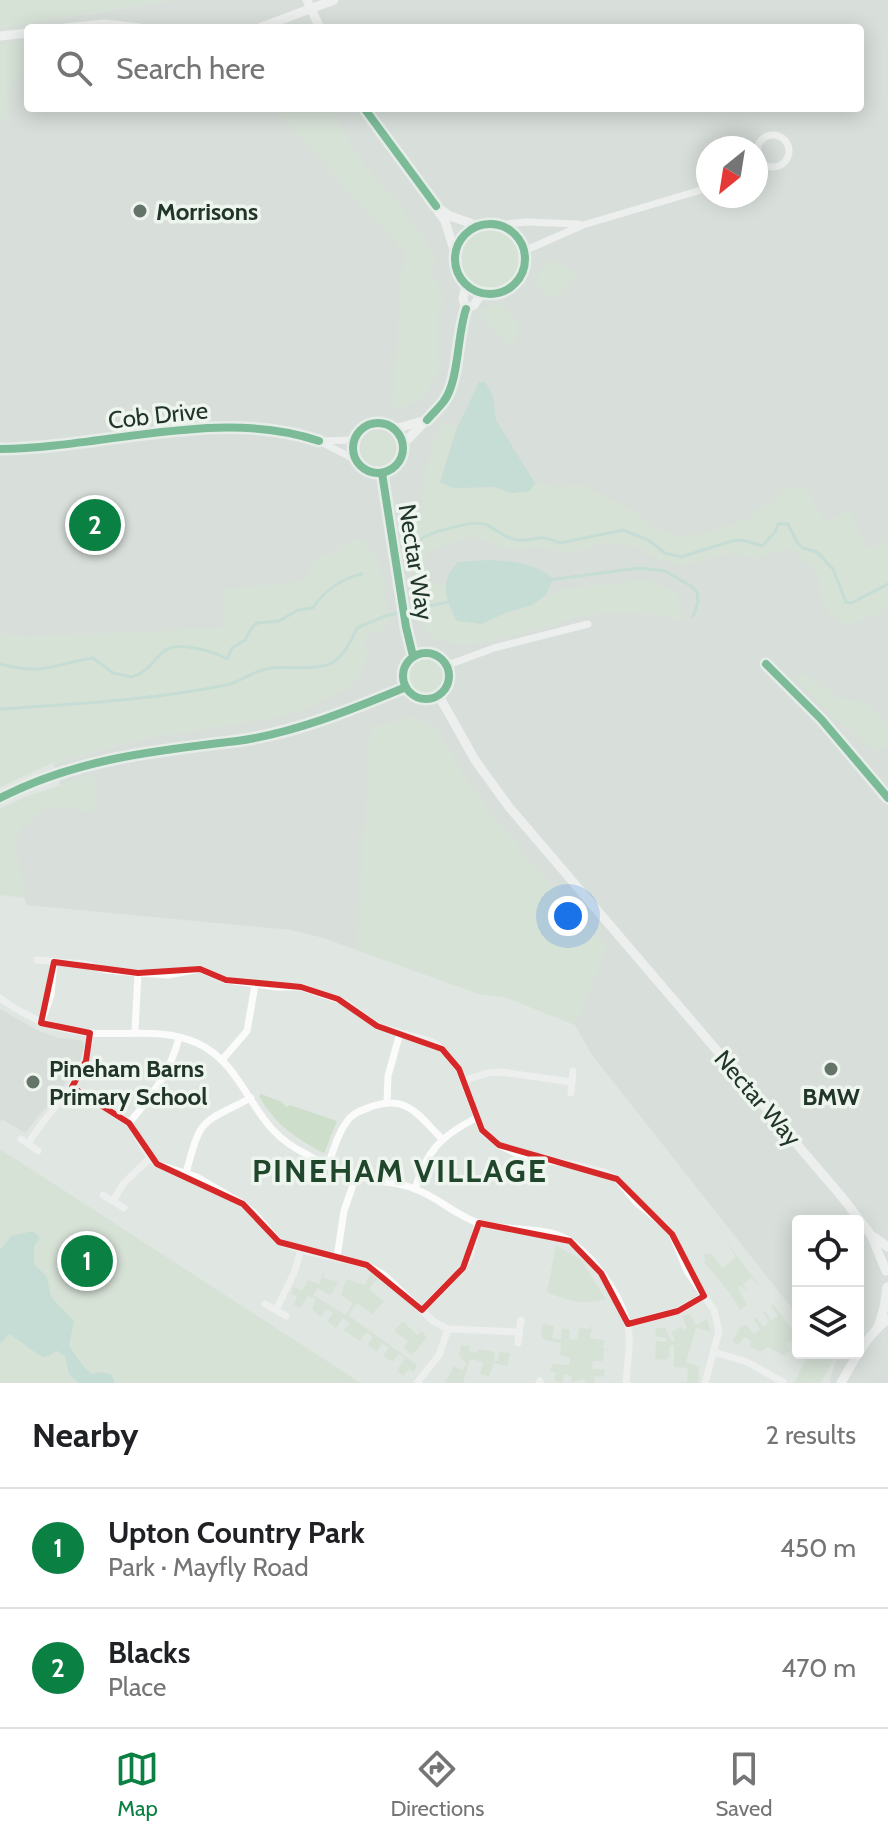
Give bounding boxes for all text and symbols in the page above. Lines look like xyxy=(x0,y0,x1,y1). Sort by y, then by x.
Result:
search box xyxy=(24,24,864,112)
icon: search xyxy=(52,46,96,90)
text: Search here xyxy=(116,50,265,87)
north arrow xyxy=(696,136,768,208)
place label: Morrisons xyxy=(156,197,258,226)
marker: Morrisons xyxy=(131,202,149,220)
street label: Cob Drive xyxy=(107,395,209,435)
pin: 2 xyxy=(69,495,121,555)
street label: Nectar Way xyxy=(393,502,439,622)
your location xyxy=(548,896,588,936)
street label: Nectar Way xyxy=(709,1044,807,1152)
place label: Pineham Barns Primary School xyxy=(49,1054,208,1111)
marker: BMW xyxy=(822,1060,840,1078)
marker: Pineham Barns Primary School xyxy=(24,1073,42,1091)
place label: BMW xyxy=(802,1082,860,1111)
district label: PINEHAM VILLAGE xyxy=(252,1151,548,1190)
map controls xyxy=(792,1215,864,1359)
button: locate xyxy=(792,1215,864,1287)
pin: 1 xyxy=(61,1231,113,1291)
button: layers xyxy=(792,1287,864,1359)
text: Nearby xyxy=(32,1414,139,1456)
text: 2 results xyxy=(765,1419,856,1451)
text: Upton Country Park xyxy=(108,1514,365,1551)
text: 1 xyxy=(53,1532,63,1564)
text: 450 m xyxy=(780,1532,856,1564)
text: Park · Mayfly Road xyxy=(108,1551,309,1583)
text: Blacks xyxy=(108,1634,190,1671)
text: 2 xyxy=(51,1652,65,1684)
text: 470 m xyxy=(781,1652,856,1684)
text: Place xyxy=(108,1671,166,1703)
tab: Map xyxy=(115,1747,159,1822)
tab: Directions xyxy=(390,1747,484,1822)
tab: Saved xyxy=(715,1747,773,1822)

